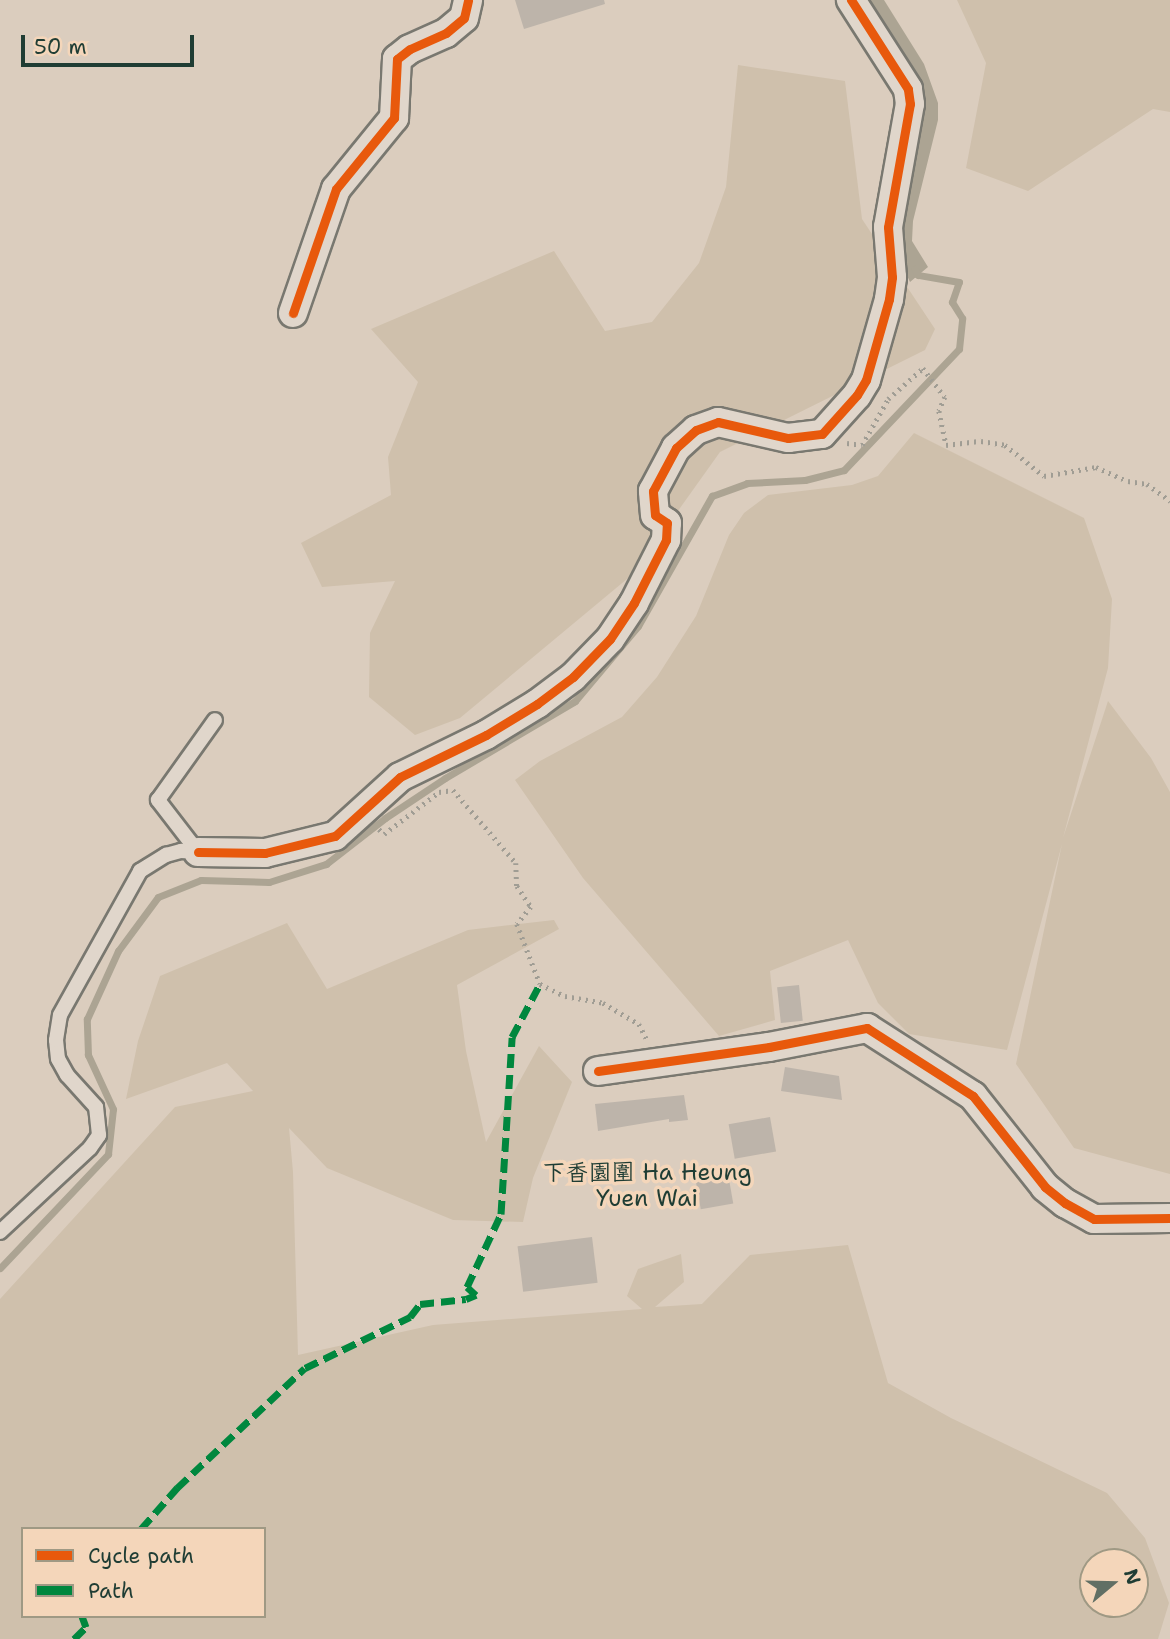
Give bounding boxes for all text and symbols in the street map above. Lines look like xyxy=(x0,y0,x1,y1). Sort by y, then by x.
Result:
scale bar xyxy=(24,21,198,65)
text: 50 m xyxy=(34,33,87,61)
district label: 下香園圍 Ha Heung Yuen Wai xyxy=(542,1158,752,1212)
legend xyxy=(21,1527,266,1618)
text: Cycle path xyxy=(88,1542,194,1570)
north arrow xyxy=(1079,1548,1149,1618)
text: N xyxy=(1118,1565,1147,1588)
text: Path xyxy=(88,1577,134,1605)

